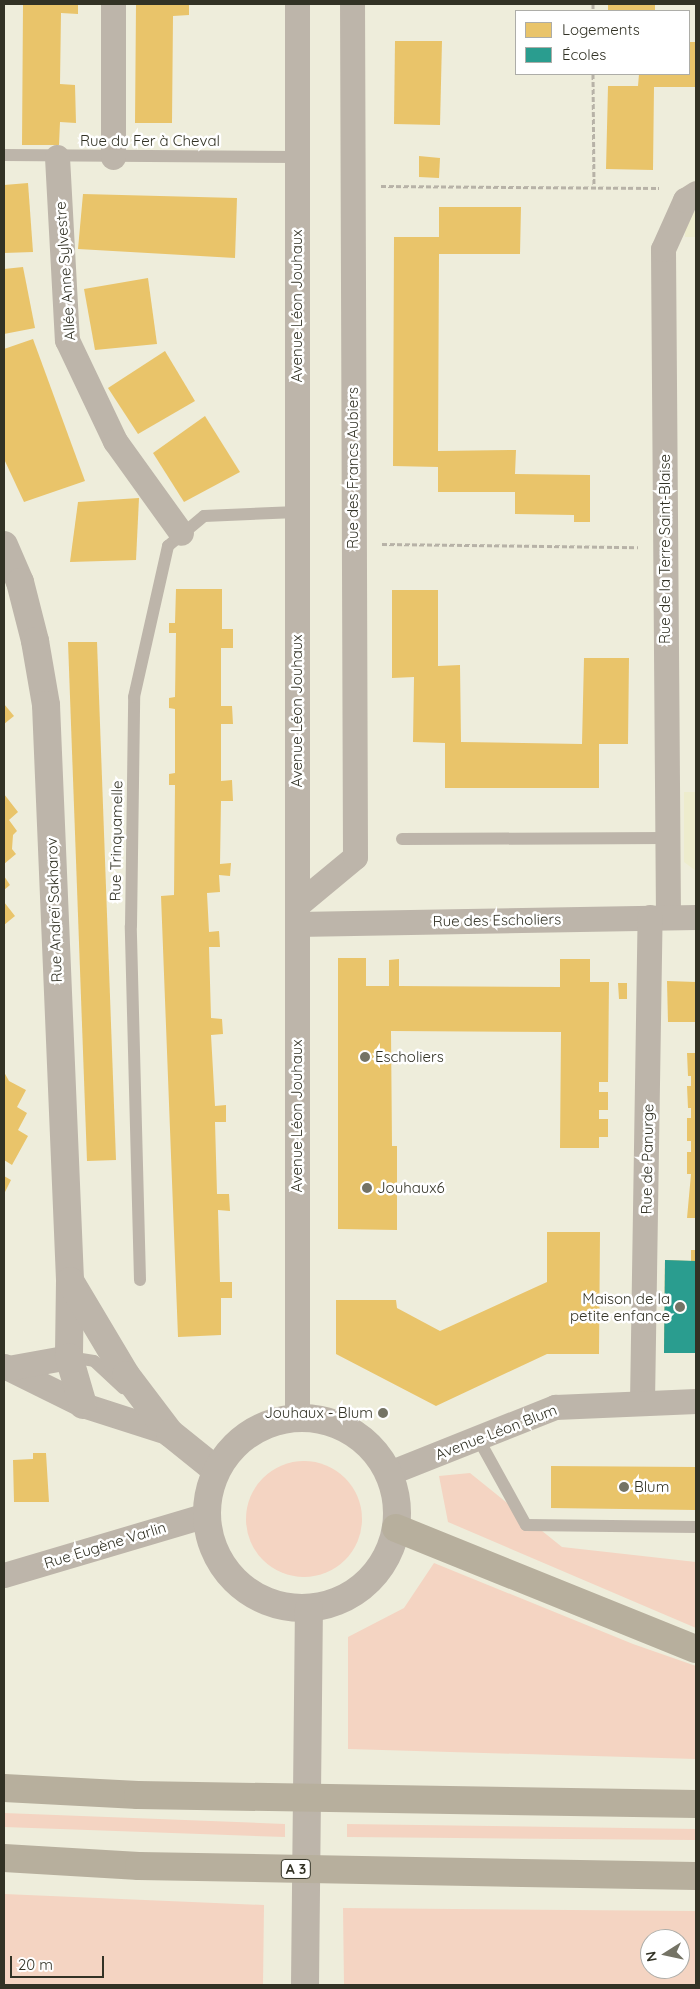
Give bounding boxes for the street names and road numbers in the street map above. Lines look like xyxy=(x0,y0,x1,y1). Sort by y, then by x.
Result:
street label: Rue du Fer à Cheval xyxy=(80,132,220,150)
street label: Allée Anne Sylvestre xyxy=(51,201,79,341)
street label: Avenue Léon Jouhaux xyxy=(288,229,306,383)
street label: Rue des Francs Aubiers xyxy=(344,387,362,549)
street label: Rue de la Terre Saint-Blaise xyxy=(656,454,674,644)
street label: Avenue Léon Jouhaux xyxy=(288,634,306,788)
street label: Rue Trinquamelle xyxy=(106,780,126,902)
street label: Rue Andreï Sakharov xyxy=(42,837,66,983)
street label: Rue des Escholiers xyxy=(433,910,561,930)
street label: Avenue Léon Jouhaux xyxy=(288,1039,306,1193)
street label: Rue de Panurge xyxy=(637,1103,657,1215)
street label: Avenue Léon Blum xyxy=(433,1400,559,1464)
street label: Rue Eugène Varlin xyxy=(42,1518,168,1572)
road number: A 3 xyxy=(280,1858,312,1880)

